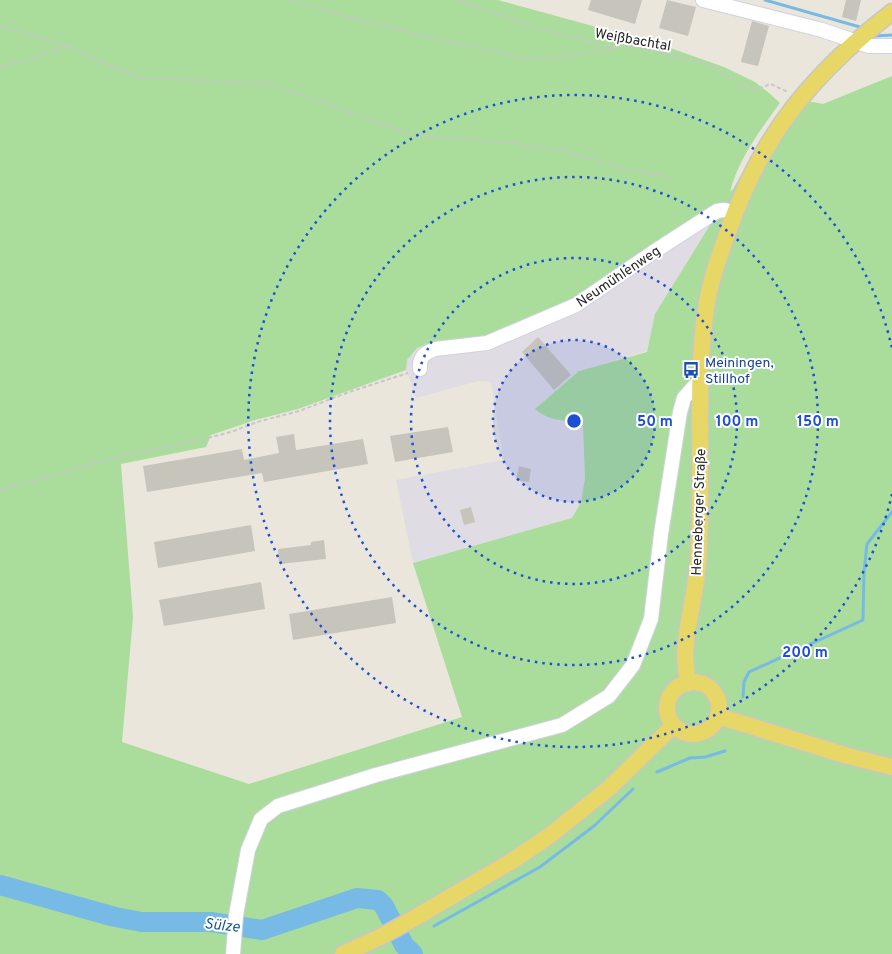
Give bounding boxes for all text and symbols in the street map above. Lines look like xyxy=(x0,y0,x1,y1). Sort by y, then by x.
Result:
street label: Weißbachtal xyxy=(593,25,672,56)
street label: Neumühlenweg xyxy=(574,243,664,312)
place label: Meiningen, Stillhof xyxy=(705,355,774,388)
bus stop icon: Meiningen, Stillhof xyxy=(681,360,701,380)
centre of rings xyxy=(565,412,583,430)
text: 50 m xyxy=(637,413,673,432)
text: 100 m xyxy=(716,413,758,432)
text: 150 m xyxy=(797,413,839,432)
street label: Henneberger Straße xyxy=(689,448,710,576)
text: 200 m xyxy=(782,644,828,663)
water label: Sülze xyxy=(203,915,241,938)

